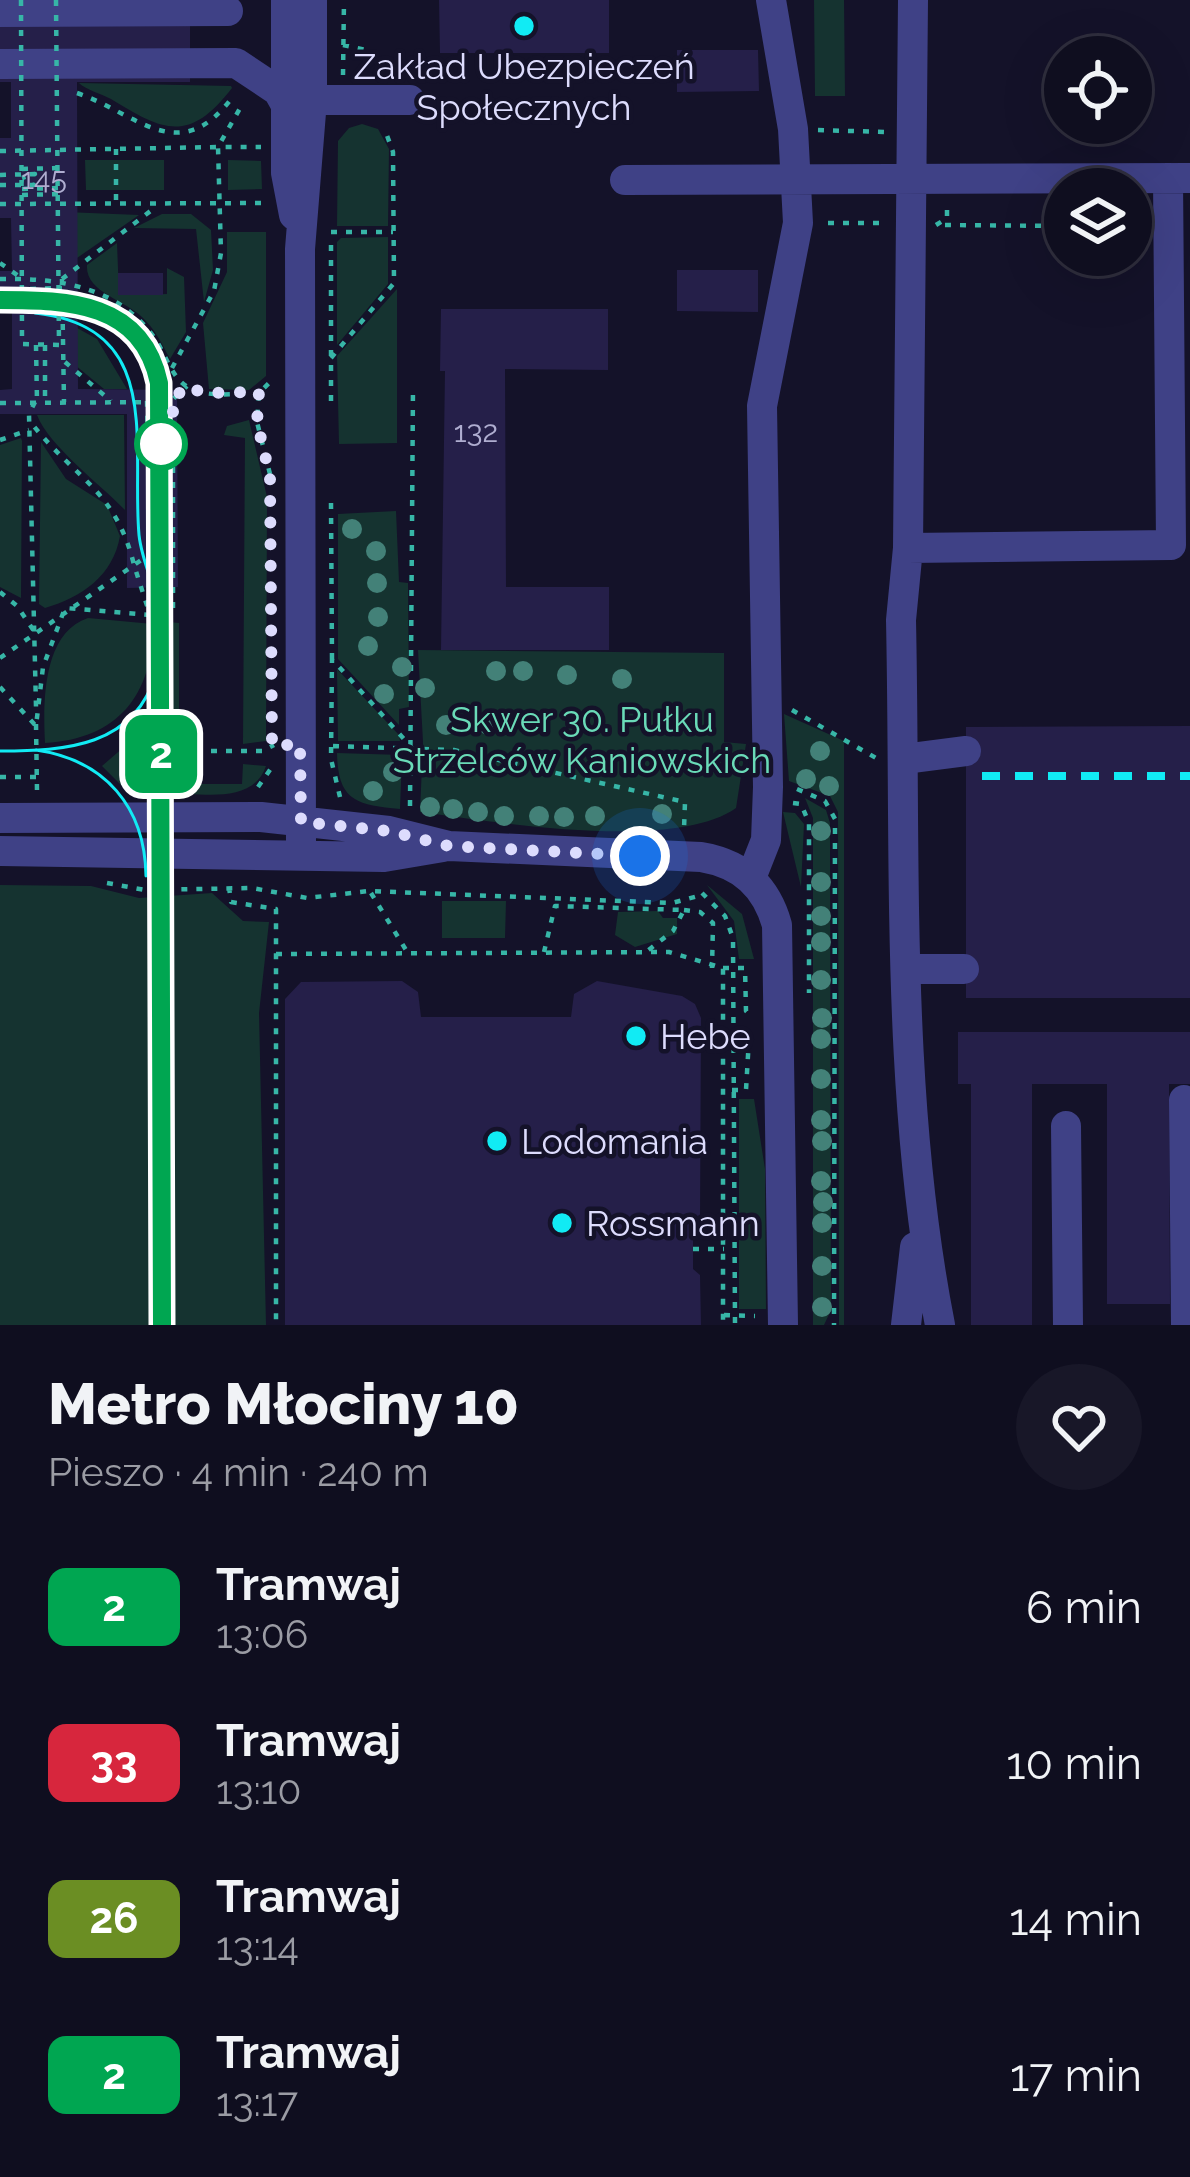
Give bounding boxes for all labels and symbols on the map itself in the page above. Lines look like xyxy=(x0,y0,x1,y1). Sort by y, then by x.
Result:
marker: Zakład Ubezpieczeń Społecznych xyxy=(511,13,537,39)
place label: Zakład Ubezpieczeń Społecznych xyxy=(353,45,695,128)
house number: 145 xyxy=(21,161,67,196)
house number: 132 xyxy=(454,414,498,449)
unlabelled marker xyxy=(136,419,186,469)
park label: Skwer 30. Pułku Strzelców Kaniowskich xyxy=(393,698,771,781)
line badge: 2 xyxy=(122,715,200,793)
your location xyxy=(610,826,670,886)
place label: Hebe xyxy=(660,1015,751,1057)
marker: Hebe xyxy=(623,1023,649,1049)
place label: Lodomania xyxy=(521,1120,708,1162)
marker: Lodomania xyxy=(484,1128,510,1154)
place label: Rossmann xyxy=(586,1202,760,1244)
marker: Rossmann xyxy=(549,1210,575,1236)

